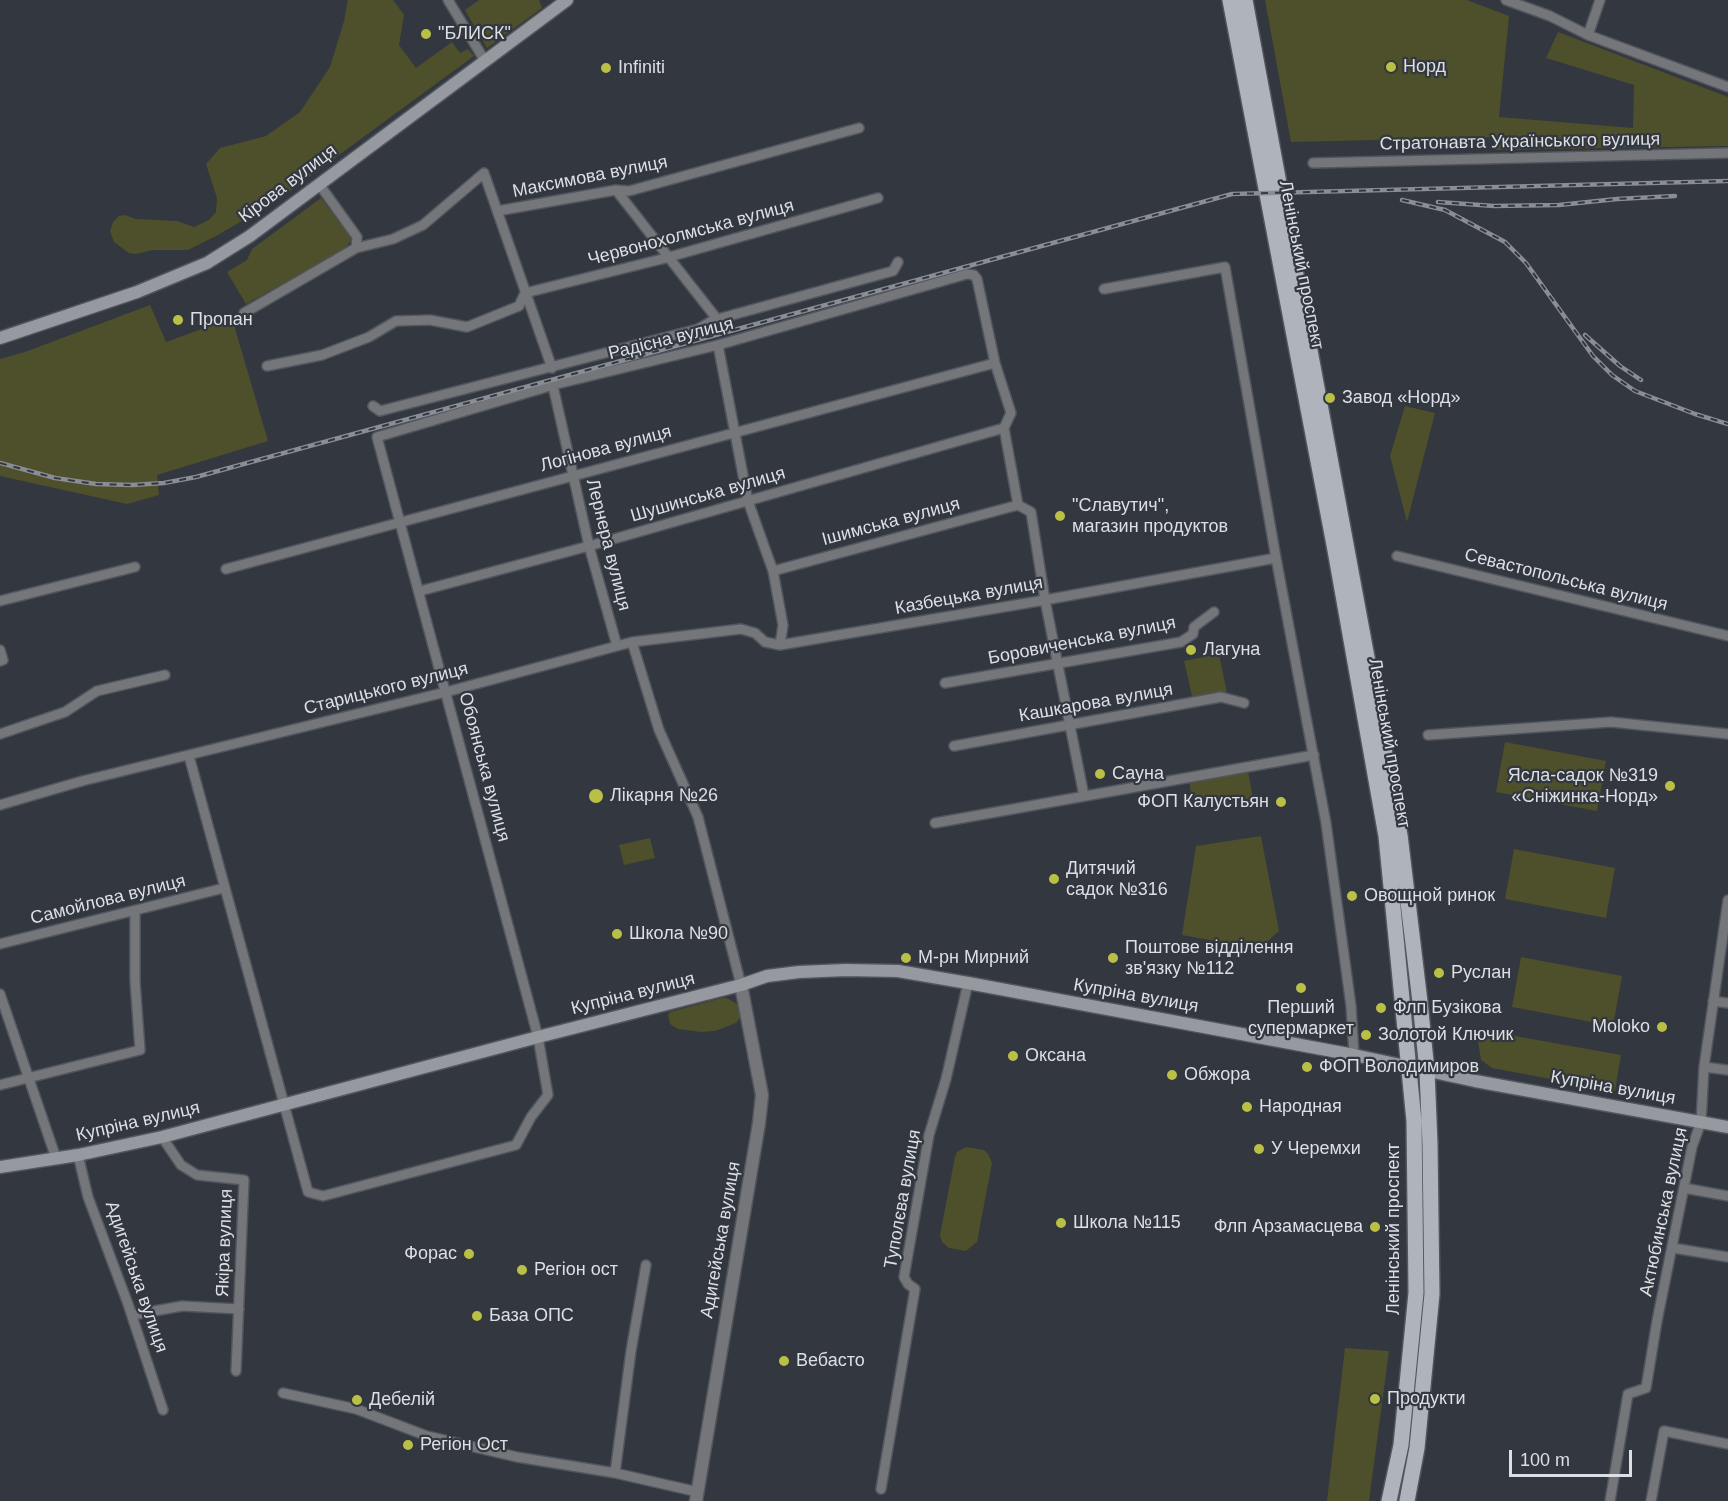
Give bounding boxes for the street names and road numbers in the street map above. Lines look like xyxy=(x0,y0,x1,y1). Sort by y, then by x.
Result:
street label: Стратонавта Українського вулиця xyxy=(1380,129,1660,155)
street label: Кірова вулиця xyxy=(235,140,341,228)
street label: Максимова вулиця xyxy=(511,151,669,203)
street label: Ленінський проспект xyxy=(1274,179,1328,351)
street label: Червонохолмська вулиця xyxy=(586,195,796,271)
street label: Радісна вулиця xyxy=(606,313,736,365)
street label: Логінова вулиця xyxy=(538,421,674,477)
street label: Шушинська вулиця xyxy=(628,463,788,527)
street label: Лернера вулиця xyxy=(581,477,635,613)
street label: Ішимська вулиця xyxy=(820,493,962,551)
street label: Севастопольська вулиця xyxy=(1462,544,1670,616)
street label: Казбецька вулиця xyxy=(893,572,1045,620)
street label: Боровиченська вулиця xyxy=(986,612,1178,670)
street label: Ленінський проспект xyxy=(1363,656,1415,830)
street label: Старицького вулиця xyxy=(302,658,470,720)
street label: Кашкарова вулиця xyxy=(1017,679,1175,727)
street label: Обоянська вулиця xyxy=(454,690,514,844)
street label: Самойлова вулиця xyxy=(28,870,188,930)
street label: Купріна вулиця xyxy=(569,968,697,1020)
street label: Купріна вулиця xyxy=(1072,974,1200,1018)
street label: Купріна вулиця xyxy=(1549,1066,1677,1110)
street label: Купріна вулиця xyxy=(74,1097,202,1147)
street label: Актюбинська вулиця xyxy=(1636,1126,1692,1298)
street label: Туполєва вулиця xyxy=(880,1128,926,1270)
street label: Ленінський проспект xyxy=(1383,1143,1405,1315)
street label: Адигейська вулиця xyxy=(697,1160,745,1320)
street label: Якіра вулиця xyxy=(212,1189,238,1297)
street label: Адигейська вулиця xyxy=(100,1198,172,1356)

